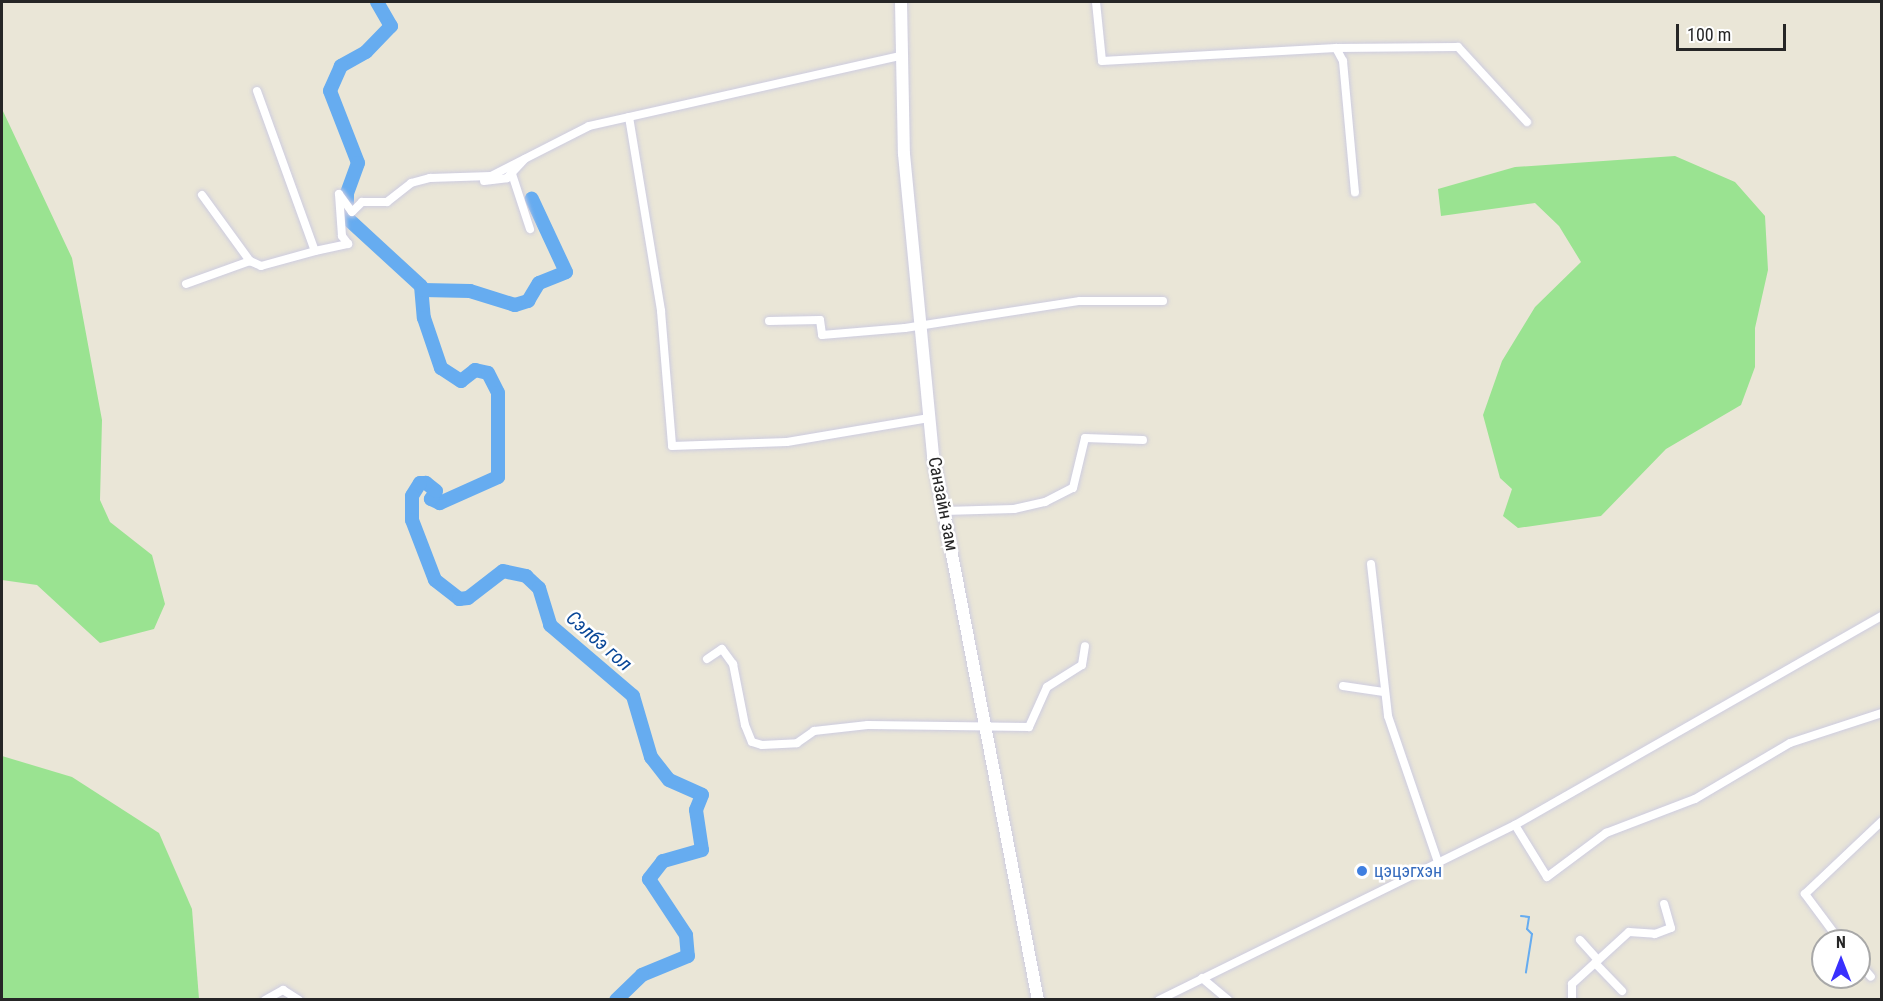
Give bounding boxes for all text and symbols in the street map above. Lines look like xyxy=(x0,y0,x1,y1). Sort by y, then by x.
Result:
scale bar xyxy=(1679,12,1788,50)
text: 100 m xyxy=(1687,24,1731,45)
street label: Санзайн зам xyxy=(923,455,963,553)
water label: Сэлбэ гол xyxy=(561,606,637,676)
place label: цэцэгхэн xyxy=(1374,860,1442,882)
marker: цэцэгхэн xyxy=(1355,864,1369,878)
north arrow xyxy=(1811,929,1871,989)
text: N xyxy=(1836,933,1846,952)

